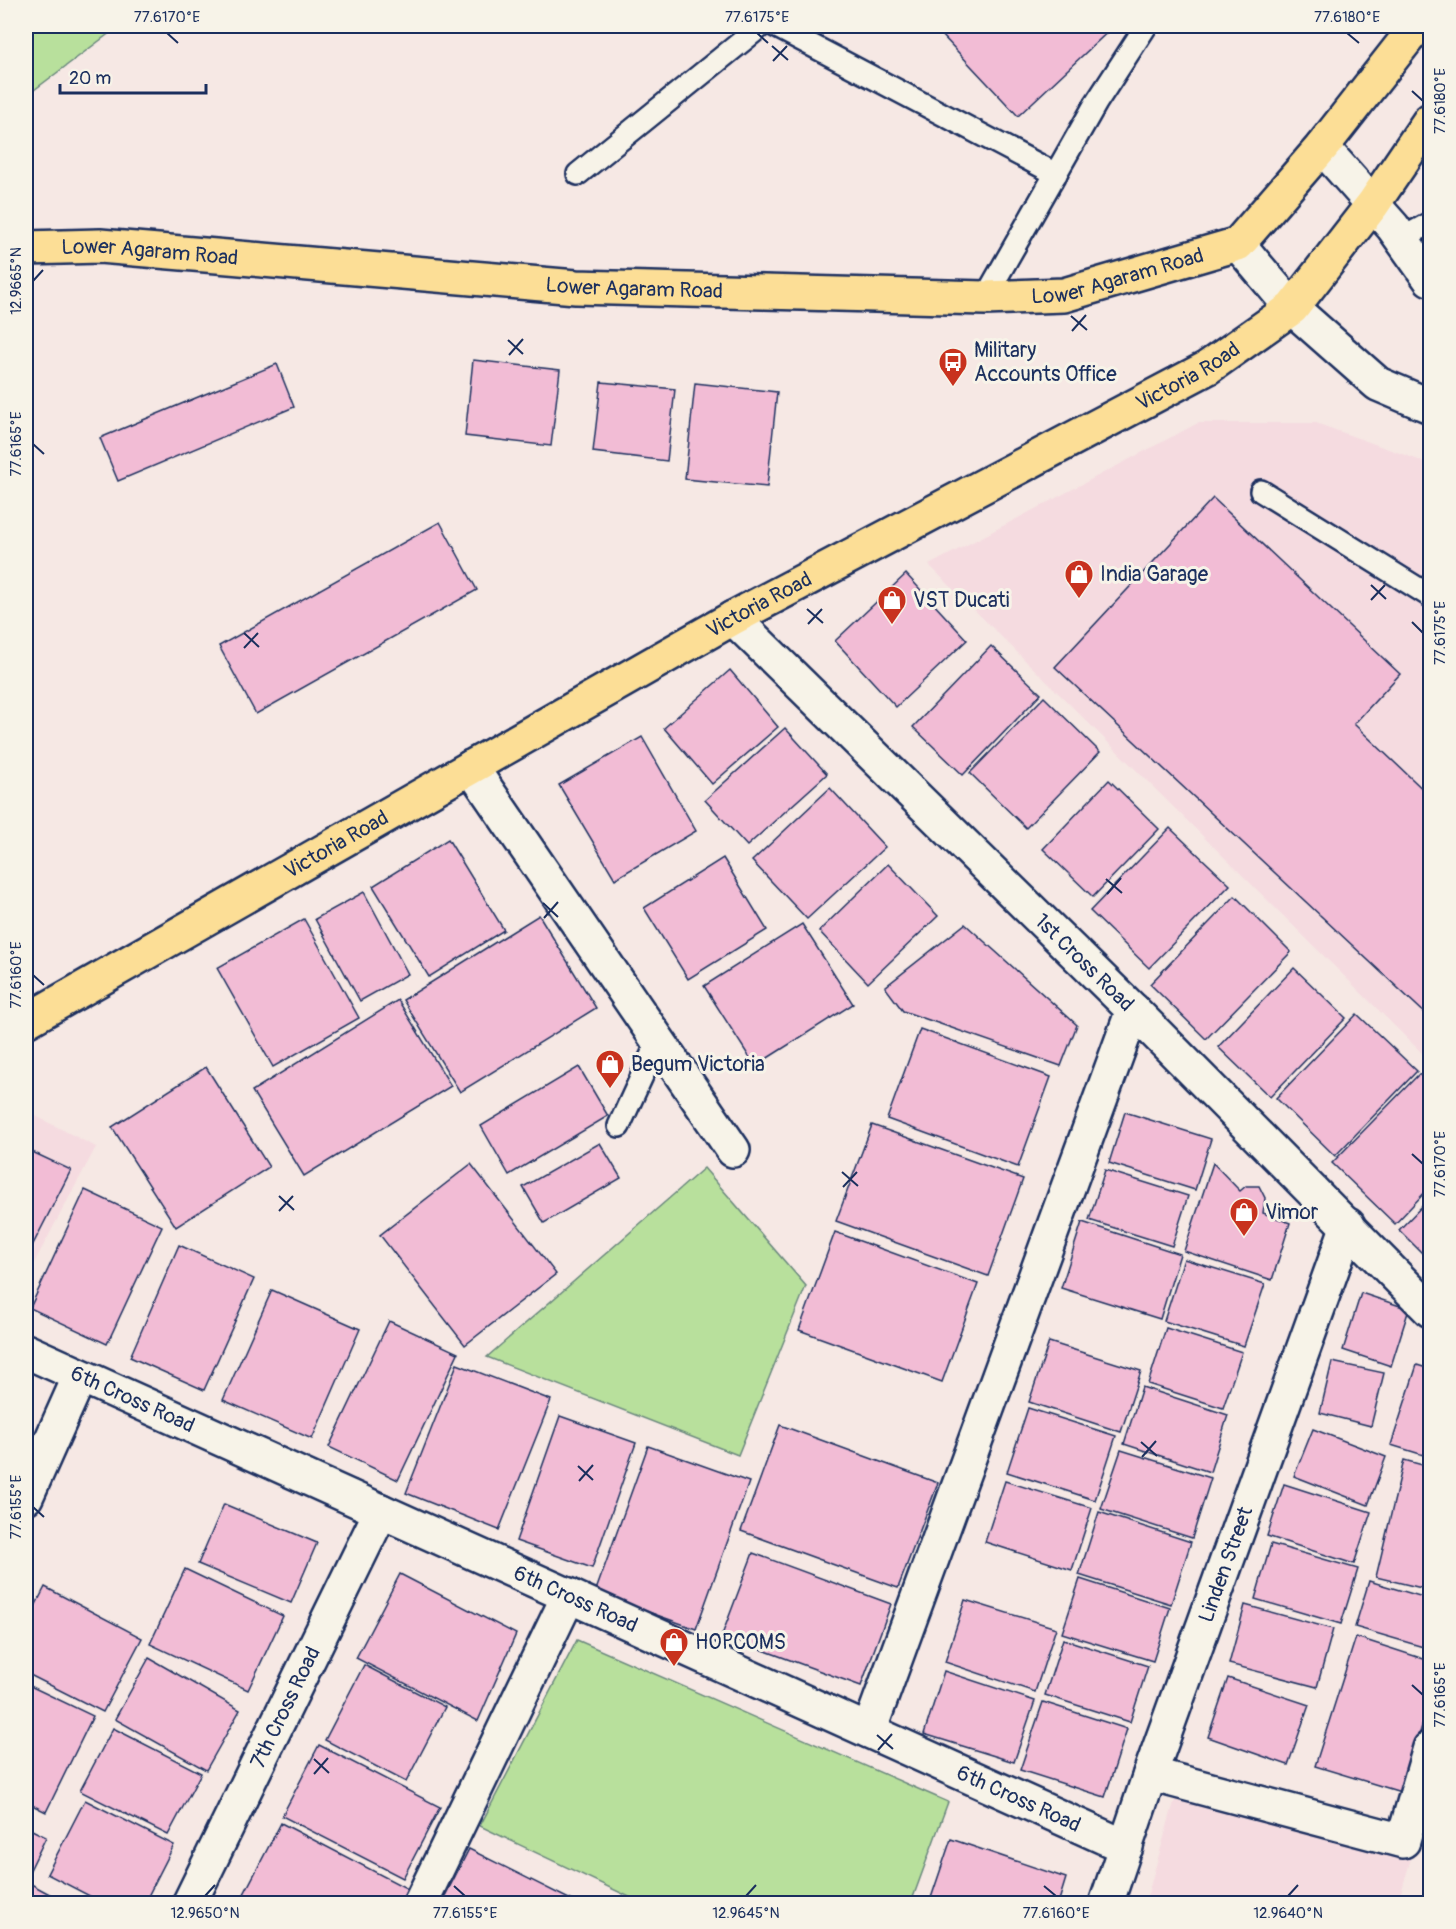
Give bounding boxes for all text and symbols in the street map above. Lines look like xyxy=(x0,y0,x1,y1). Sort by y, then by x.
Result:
text: 77.6170°E xyxy=(134,8,200,27)
text: 77.6175°E xyxy=(725,8,789,27)
text: 77.6180°E xyxy=(1314,8,1380,27)
scale bar xyxy=(60,57,206,95)
text: 20 m xyxy=(69,67,111,90)
text: 77.6180°E xyxy=(1431,68,1450,134)
street label: Lower Agaram Road xyxy=(61,232,239,271)
street label: Lower Agaram Road xyxy=(1031,241,1207,310)
text: 12.9665°N xyxy=(7,247,26,315)
street label: Lower Agaram Road xyxy=(544,271,723,304)
street label: Victoria Road xyxy=(1131,335,1245,417)
place label: Military Accounts Office xyxy=(974,337,1117,388)
bus stop icon: Military Accounts Office xyxy=(937,346,969,388)
text: 77.6165°E xyxy=(7,411,26,476)
shop icon: India Garage xyxy=(1063,558,1095,600)
place label: India Garage xyxy=(1100,561,1209,588)
street label: Victoria Road xyxy=(701,565,816,644)
shop icon: VST Ducati xyxy=(876,584,908,626)
place label: VST Ducati xyxy=(913,587,1010,614)
text: 77.6175°E xyxy=(1431,601,1450,665)
street label: Victoria Road xyxy=(279,804,393,885)
street label: 1st Cross Road xyxy=(1029,908,1140,1017)
text: 77.6160°E xyxy=(7,941,26,1009)
shop icon: Begum Victoria xyxy=(594,1048,626,1090)
place label: Begum Victoria xyxy=(631,1051,765,1078)
text: 77.6170°E xyxy=(1431,1131,1450,1197)
shop icon: Vimor xyxy=(1228,1196,1260,1238)
place label: Vimor xyxy=(1265,1199,1319,1226)
street label: 6th Cross Road xyxy=(66,1359,199,1439)
text: 77.6155°E xyxy=(7,1475,26,1539)
street label: Linden Street xyxy=(1192,1502,1259,1626)
street label: 6th Cross Road xyxy=(509,1559,642,1639)
shop icon: HOPCOMS xyxy=(658,1626,690,1668)
place label: HOPCOMS xyxy=(695,1629,786,1656)
street label: 7th Cross Road xyxy=(244,1642,326,1773)
text: 77.6165°E xyxy=(1431,1662,1450,1727)
street label: 6th Cross Road xyxy=(952,1759,1085,1838)
text: 12.9650°N xyxy=(170,1904,240,1923)
text: 77.6155°E xyxy=(433,1904,497,1923)
text: 12.9645°N xyxy=(712,1904,780,1923)
text: 77.6160°E xyxy=(1022,1904,1090,1923)
text: 12.9640°N xyxy=(1253,1904,1323,1923)

